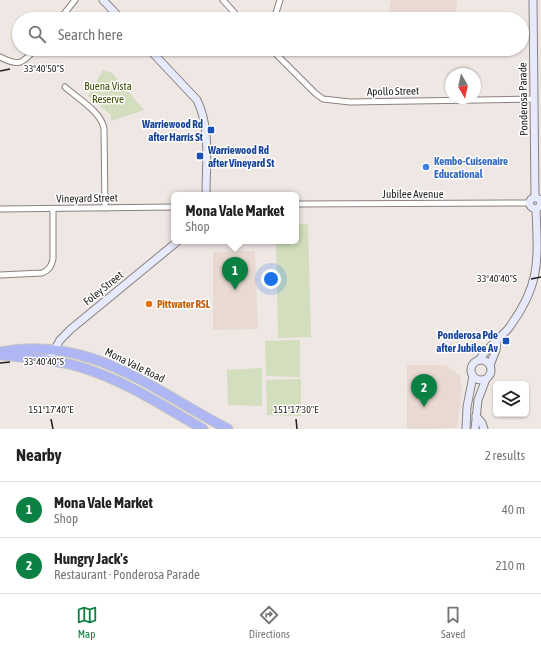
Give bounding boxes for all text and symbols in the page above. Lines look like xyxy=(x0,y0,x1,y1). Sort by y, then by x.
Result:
search box xyxy=(12,12,529,56)
icon: search xyxy=(26,23,48,45)
text: Search here xyxy=(58,26,123,43)
street label: Ponderosa Parade xyxy=(516,62,530,136)
text: 33°40'50"S xyxy=(24,63,64,74)
north arrow xyxy=(445,68,481,104)
park label: Buena Vista Reserve xyxy=(84,80,132,105)
street label: Apollo Street xyxy=(367,85,419,97)
place label: Warriewood Rd after Harris St xyxy=(141,118,204,143)
marker: Warriewood Rd after Harris St xyxy=(206,125,216,135)
place label: Warriewood Rd after Vineyard St xyxy=(207,144,275,169)
marker: Warriewood Rd after Vineyard St xyxy=(195,151,205,161)
place label: Kembo-Cuisenaire Educational xyxy=(434,155,508,180)
marker: Kembo-Cuisenaire Educational xyxy=(421,162,431,172)
street label: Jubilee Avenue xyxy=(382,188,444,200)
street label: Vineyard Street xyxy=(56,191,118,205)
popup xyxy=(171,192,299,244)
text: Mona Vale Market xyxy=(186,202,284,219)
text: Shop xyxy=(186,219,210,234)
pin: 1 xyxy=(222,257,248,290)
street label: Foley Street xyxy=(81,268,125,308)
your location xyxy=(261,269,281,289)
text: 33°40'40"S xyxy=(477,273,517,284)
place label: Pittwater RSL xyxy=(157,298,211,310)
marker: Pittwater RSL xyxy=(144,299,154,309)
place label: Ponderosa Pde after Jubilee Av xyxy=(436,329,498,354)
marker: Ponderosa Pde after Jubilee Av xyxy=(501,336,511,346)
street label: Mona Vale Road xyxy=(103,345,167,385)
text: 33°40'40"S xyxy=(24,356,64,367)
pin: 2 xyxy=(411,374,437,407)
map controls xyxy=(493,381,529,417)
button: layers xyxy=(493,381,529,417)
text: 151°17'40"E xyxy=(29,404,74,415)
text: 151°17'30"E xyxy=(274,404,319,415)
text: Nearby xyxy=(16,445,62,465)
text: 2 results xyxy=(485,448,525,463)
text: Mona Vale Market xyxy=(54,494,153,511)
text: 1 xyxy=(26,502,32,517)
text: 40 m xyxy=(502,502,525,517)
text: Shop xyxy=(54,511,78,526)
text: Hungry Jack's xyxy=(54,550,128,567)
text: 2 xyxy=(26,558,32,573)
text: 210 m xyxy=(496,558,525,573)
text: Restaurant · Ponderosa Parade xyxy=(54,567,200,582)
tab: Map xyxy=(76,604,98,640)
tab: Directions xyxy=(249,604,290,640)
tab: Saved xyxy=(441,604,465,640)

